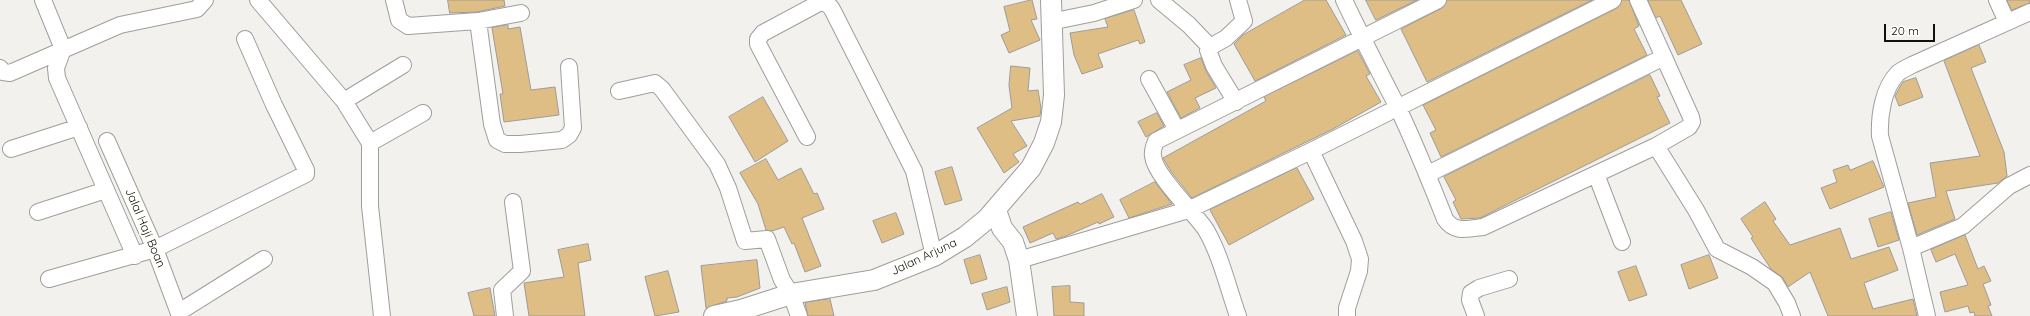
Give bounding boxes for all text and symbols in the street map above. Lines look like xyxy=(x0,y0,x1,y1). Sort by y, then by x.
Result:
scale bar xyxy=(1886,16,1937,42)
text: 20 m xyxy=(1891,23,1919,38)
street label: Jalal Haji Boan xyxy=(122,186,168,270)
street label: Jalan Arjuna xyxy=(889,235,959,279)

